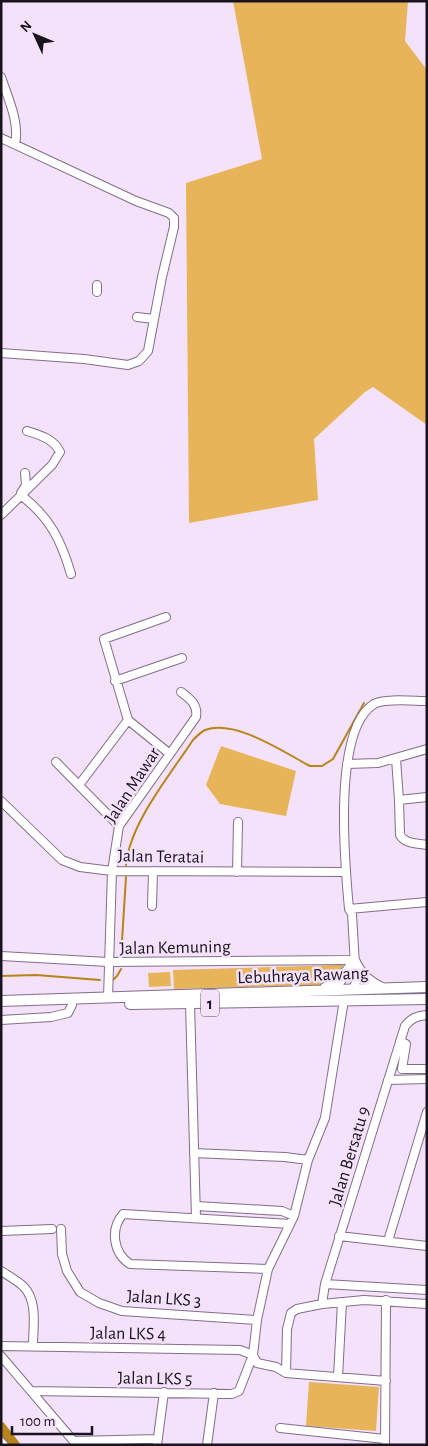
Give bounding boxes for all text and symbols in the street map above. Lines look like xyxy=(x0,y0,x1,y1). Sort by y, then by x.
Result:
north arrow xyxy=(10,10,60,60)
text: N xyxy=(18,18,35,35)
street label: Jalan Mawar xyxy=(102,744,164,827)
street label: Jalan Teratai xyxy=(117,847,204,867)
street label: Jalan Kemuning xyxy=(119,938,231,958)
street label: Lebuhraya Rawang xyxy=(237,965,369,987)
road number: 1 xyxy=(201,990,219,1016)
street label: Jalan Bersatu 9 xyxy=(326,1104,374,1208)
street label: Jalan LKS 3 xyxy=(126,1287,202,1311)
street label: Jalan LKS 4 xyxy=(90,1324,166,1344)
street label: Jalan LKS 5 xyxy=(117,1369,192,1389)
scale bar xyxy=(12,1404,92,1436)
text: 100 m xyxy=(20,1414,55,1429)

